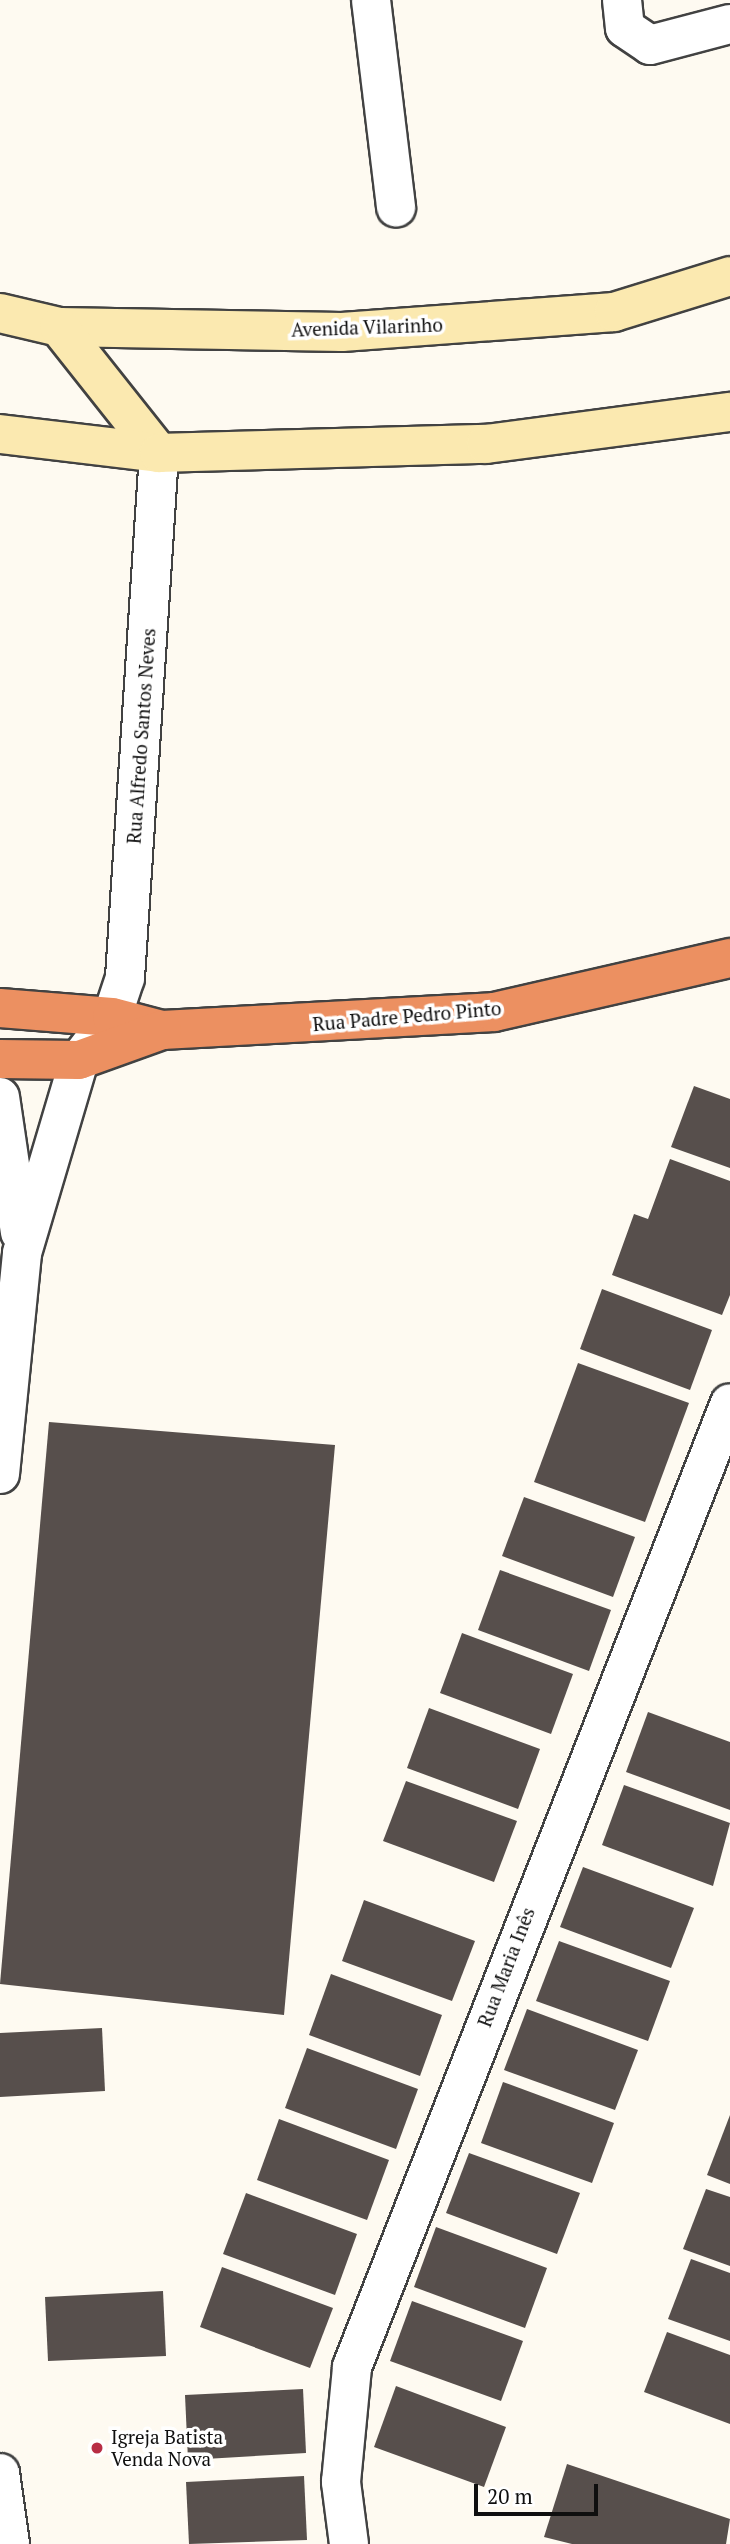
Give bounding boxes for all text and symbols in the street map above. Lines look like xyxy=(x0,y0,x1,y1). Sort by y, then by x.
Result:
street label: Avenida Vilarinho xyxy=(291,313,443,341)
street label: Rua Alfredo Santos Neves xyxy=(122,627,160,845)
street label: Rua Padre Pedro Pinto xyxy=(312,996,502,1036)
street label: Rua Maria Inês xyxy=(473,1904,539,2030)
place label: Igreja Batista Venda Nova xyxy=(111,2426,223,2470)
marker: Igreja Batista Venda Nova xyxy=(89,2440,105,2456)
scale bar xyxy=(478,2470,602,2514)
text: 20 m xyxy=(487,2482,533,2510)

